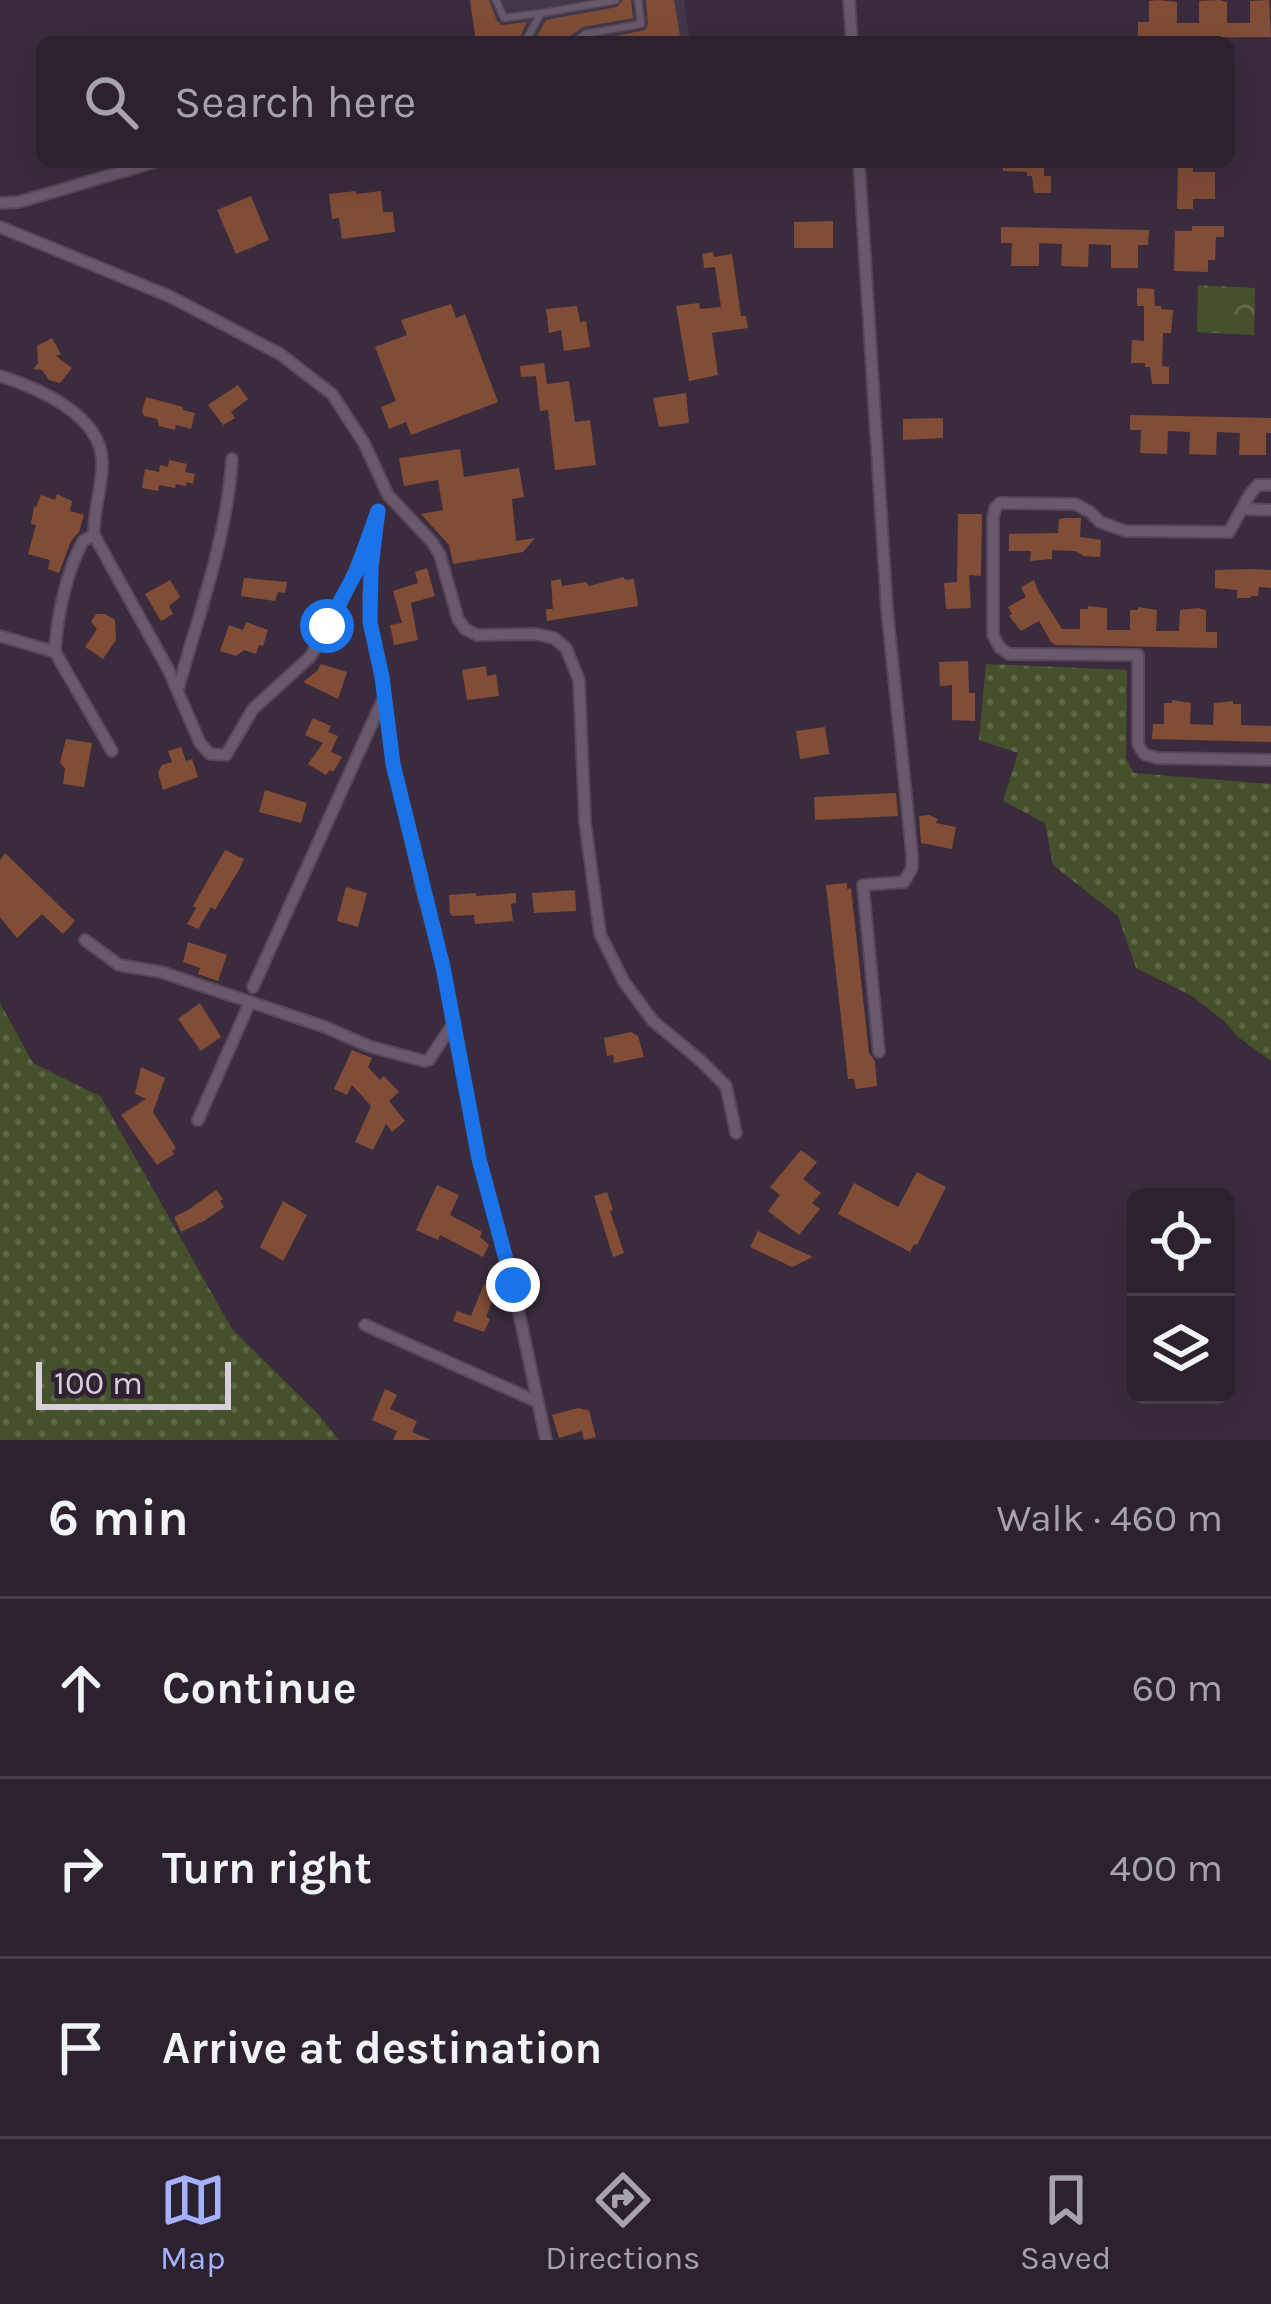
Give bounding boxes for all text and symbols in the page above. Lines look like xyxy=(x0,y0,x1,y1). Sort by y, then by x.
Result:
search box xyxy=(36,36,1235,168)
icon: search xyxy=(78,69,144,135)
text: Search here xyxy=(174,76,416,128)
route start xyxy=(300,599,354,653)
map controls xyxy=(1127,1188,1235,1404)
button: locate xyxy=(1127,1188,1235,1296)
route end xyxy=(486,1258,540,1312)
button: layers xyxy=(1127,1296,1235,1404)
scale bar xyxy=(36,1356,231,1409)
text: 100 m xyxy=(54,1364,143,1402)
text: 6 min xyxy=(48,1488,189,1548)
text: Walk · 460 m xyxy=(997,1495,1223,1541)
icon: ahead xyxy=(48,1655,114,1721)
text: Continue xyxy=(162,1662,357,1714)
text: 60 m xyxy=(1132,1665,1223,1711)
icon: right xyxy=(48,1835,114,1901)
text: Turn right xyxy=(162,1842,372,1894)
text: 400 m xyxy=(1109,1845,1223,1891)
icon: arrive xyxy=(48,2015,114,2081)
text: Arrive at destination xyxy=(162,2022,602,2074)
tab: Map xyxy=(160,2167,226,2277)
tab: Directions xyxy=(545,2167,700,2277)
tab: Saved xyxy=(1020,2167,1111,2277)

